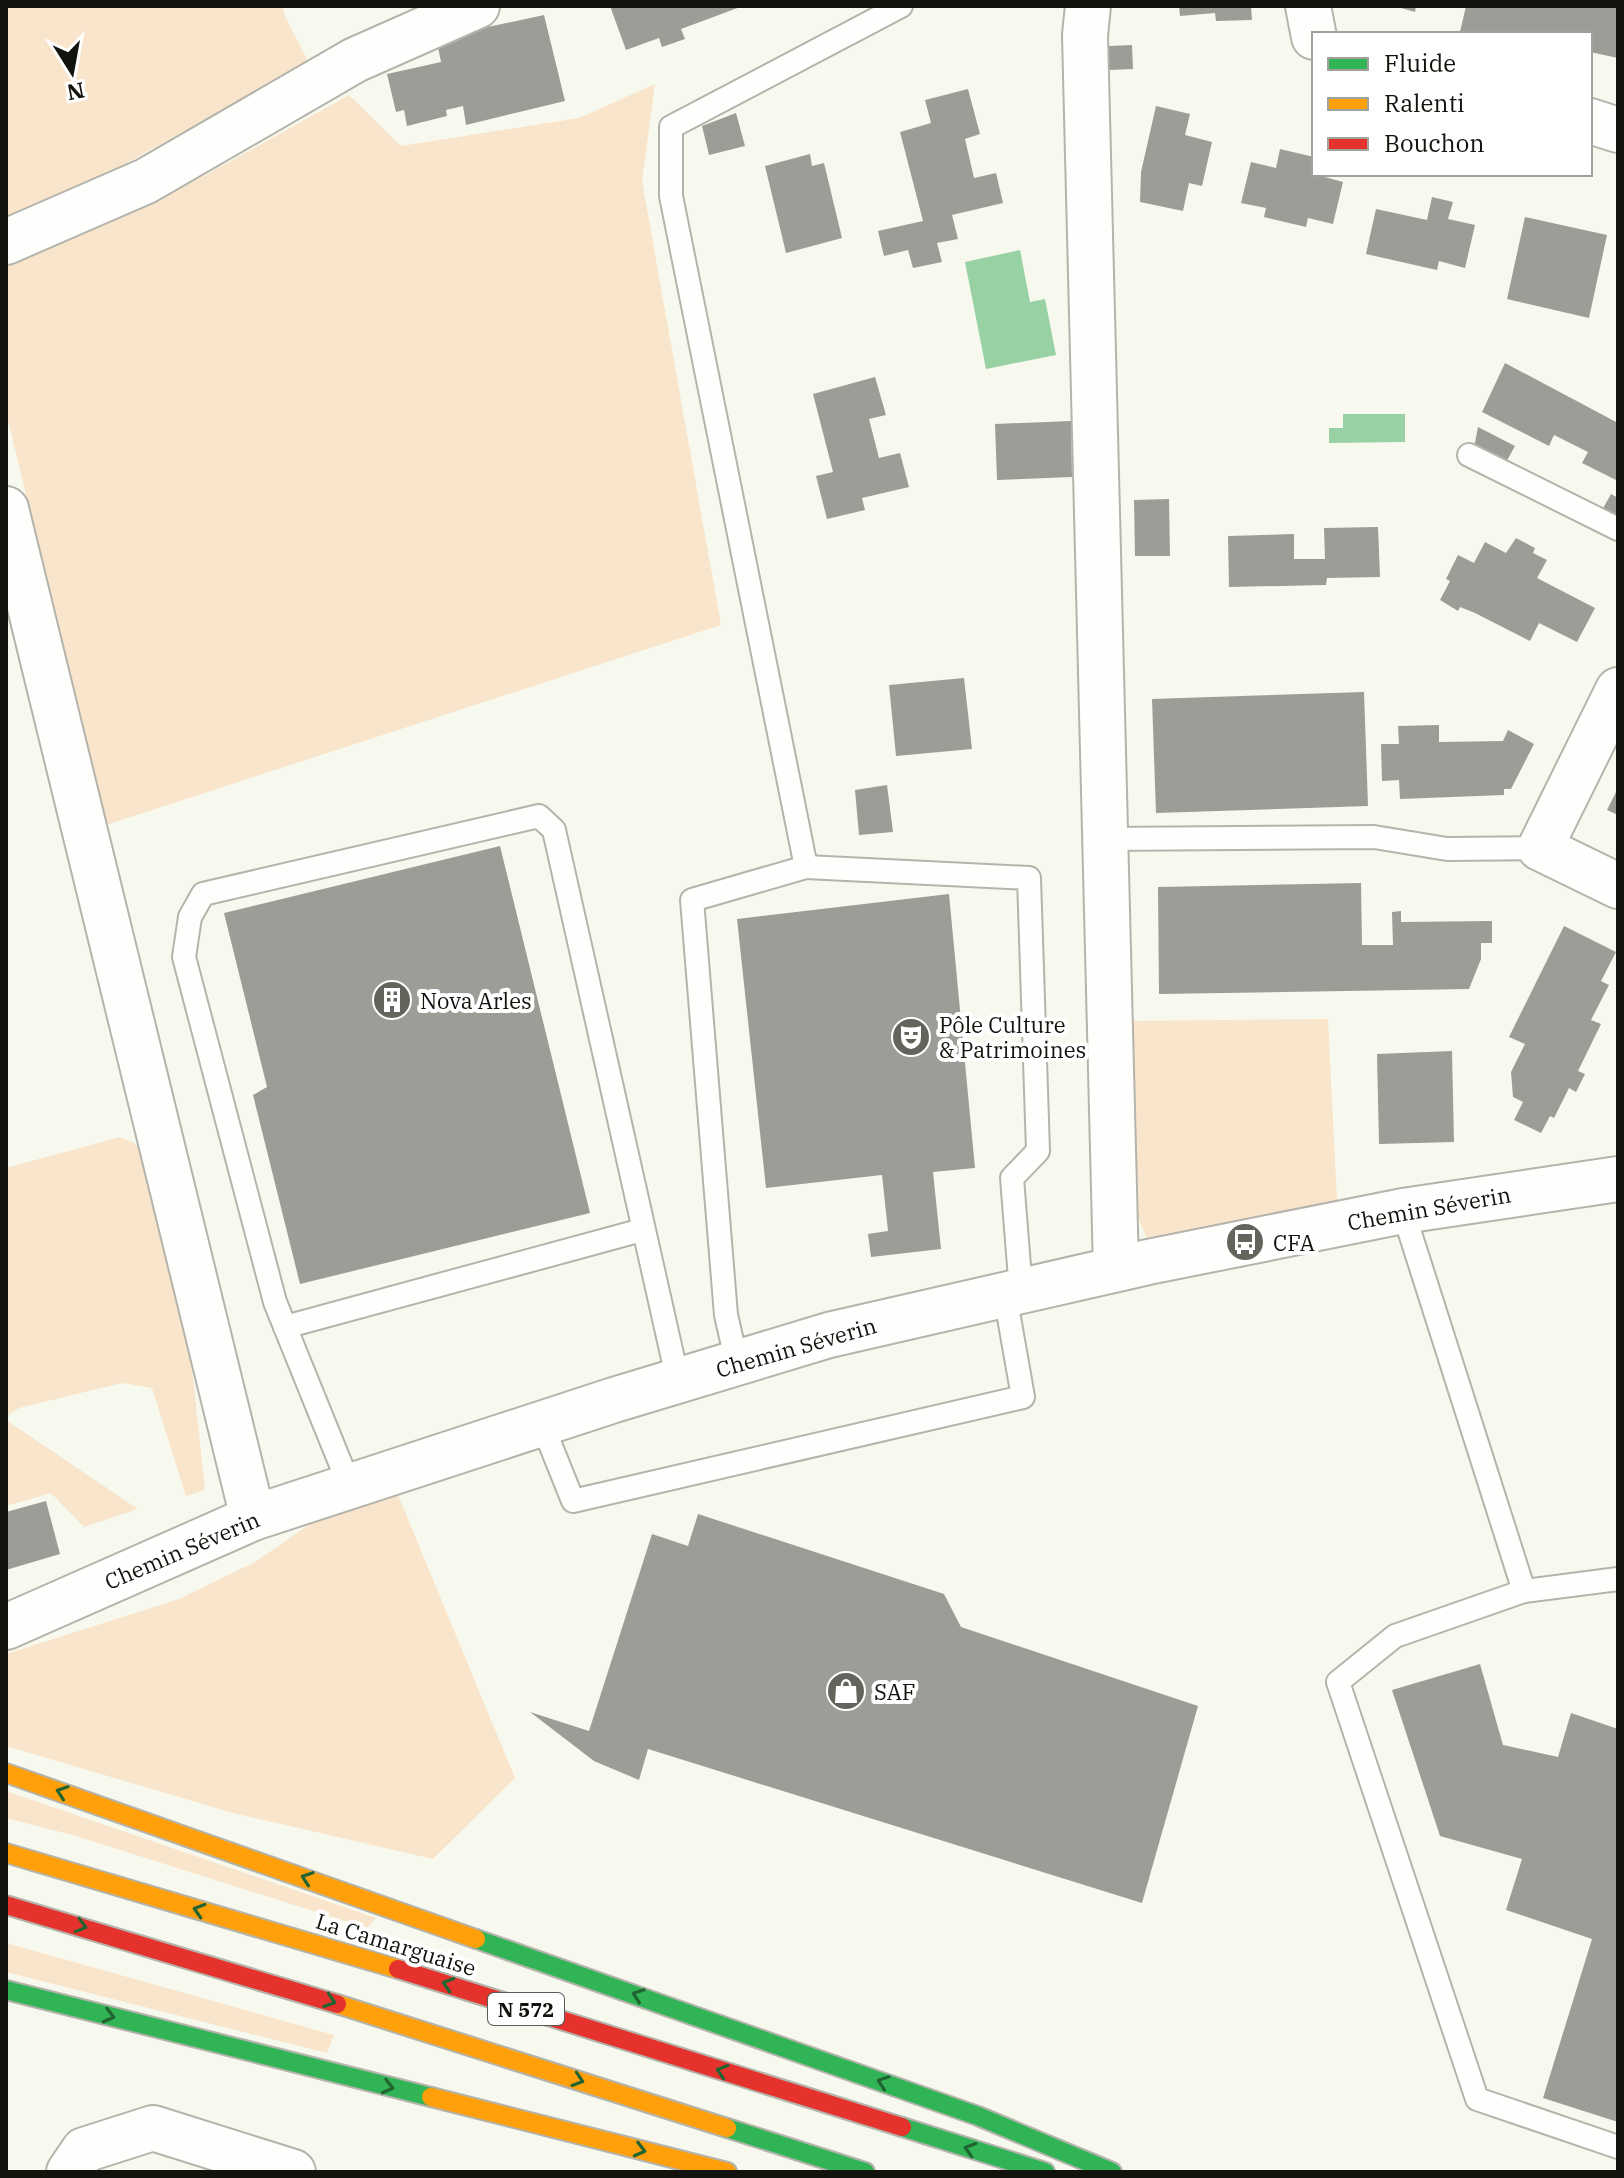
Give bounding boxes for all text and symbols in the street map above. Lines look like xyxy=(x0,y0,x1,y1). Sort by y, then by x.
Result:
north arrow xyxy=(32,32,112,112)
legend xyxy=(1312,32,1592,176)
text: Fluide xyxy=(1384,47,1456,79)
text: N xyxy=(65,76,87,108)
text: Ralenti xyxy=(1384,87,1465,119)
text: Bouchon xyxy=(1384,127,1485,159)
building icon: Nova Arles xyxy=(371,979,413,1021)
place label: Nova Arles xyxy=(420,986,532,1015)
place label: Pôle Culture & Patrimoines xyxy=(939,1010,1086,1064)
theatre icon: Pôle Culture & Patrimoines xyxy=(890,1016,932,1058)
street label: Chemin Séverin xyxy=(1345,1179,1513,1237)
bus stop icon: CFA xyxy=(1224,1221,1266,1263)
place label: CFA xyxy=(1273,1228,1315,1257)
street label: Chemin Séverin xyxy=(712,1310,880,1384)
street label: Chemin Séverin xyxy=(100,1504,264,1596)
shop icon: SAF xyxy=(825,1670,867,1712)
place label: SAF xyxy=(874,1677,916,1706)
one-way arrow xyxy=(55,1786,69,1802)
one-way arrow xyxy=(301,1871,315,1888)
one-way arrow xyxy=(192,1903,206,1919)
street label: La Camarguaise xyxy=(312,1906,480,1982)
one-way arrow xyxy=(74,1917,87,1933)
one-way arrow xyxy=(441,1977,455,1993)
one-way arrow xyxy=(632,1989,646,2005)
one-way arrow xyxy=(323,1992,336,2008)
road number: N 572 xyxy=(488,1993,564,2025)
one-way arrow xyxy=(101,2007,115,2024)
one-way arrow xyxy=(716,2064,730,2080)
one-way arrow xyxy=(570,2071,584,2087)
one-way arrow xyxy=(877,2076,891,2092)
one-way arrow xyxy=(381,2077,394,2094)
one-way arrow xyxy=(633,2141,647,2158)
one-way arrow xyxy=(964,2142,978,2158)

